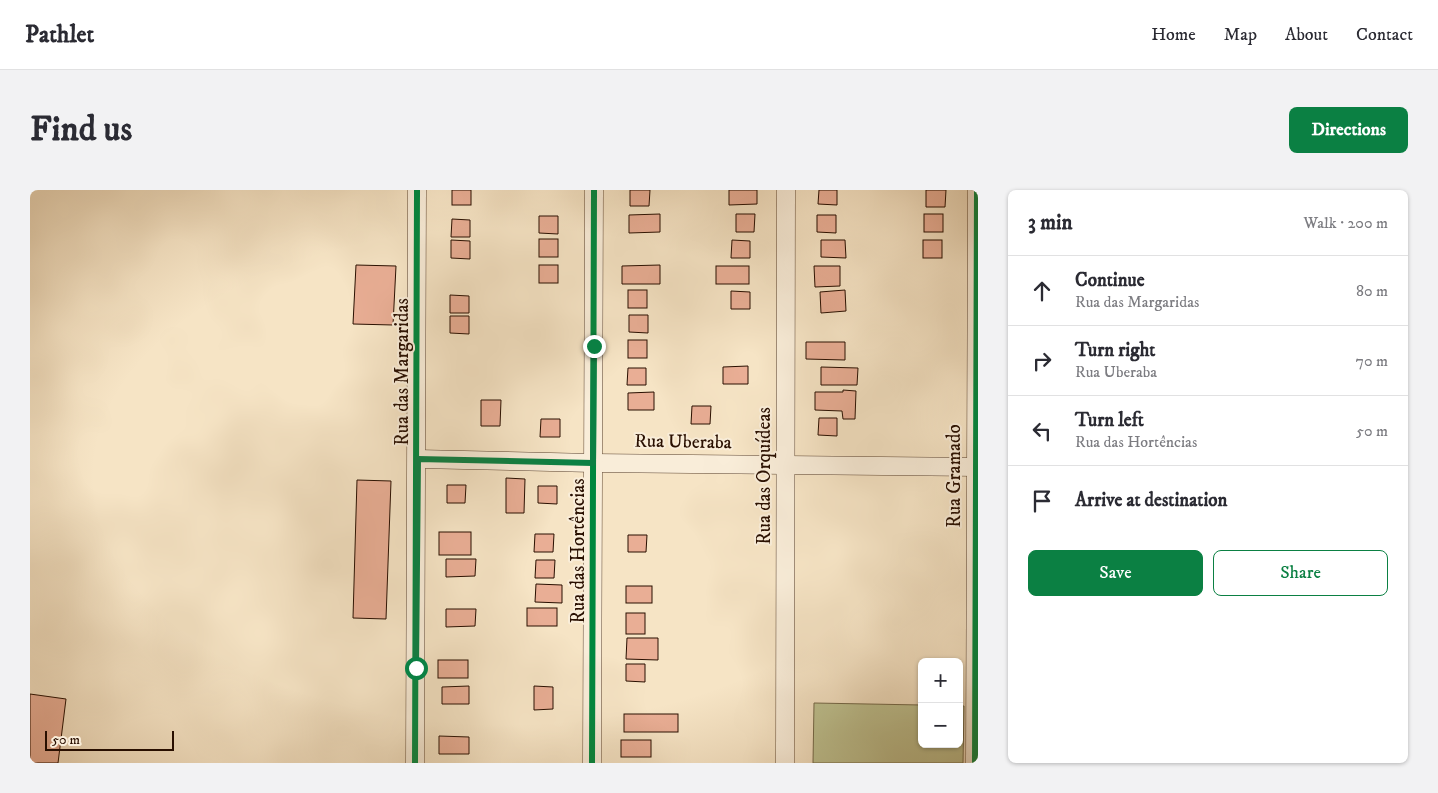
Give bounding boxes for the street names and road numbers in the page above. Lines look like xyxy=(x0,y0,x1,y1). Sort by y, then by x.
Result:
street label: Rua das Margaridas xyxy=(391,298,414,446)
street label: Rua das Orquídeas xyxy=(753,407,777,545)
street label: Rua Gramado xyxy=(943,424,966,528)
street label: Rua Uberaba xyxy=(634,430,732,454)
street label: Rua das Hortências xyxy=(567,478,590,624)

